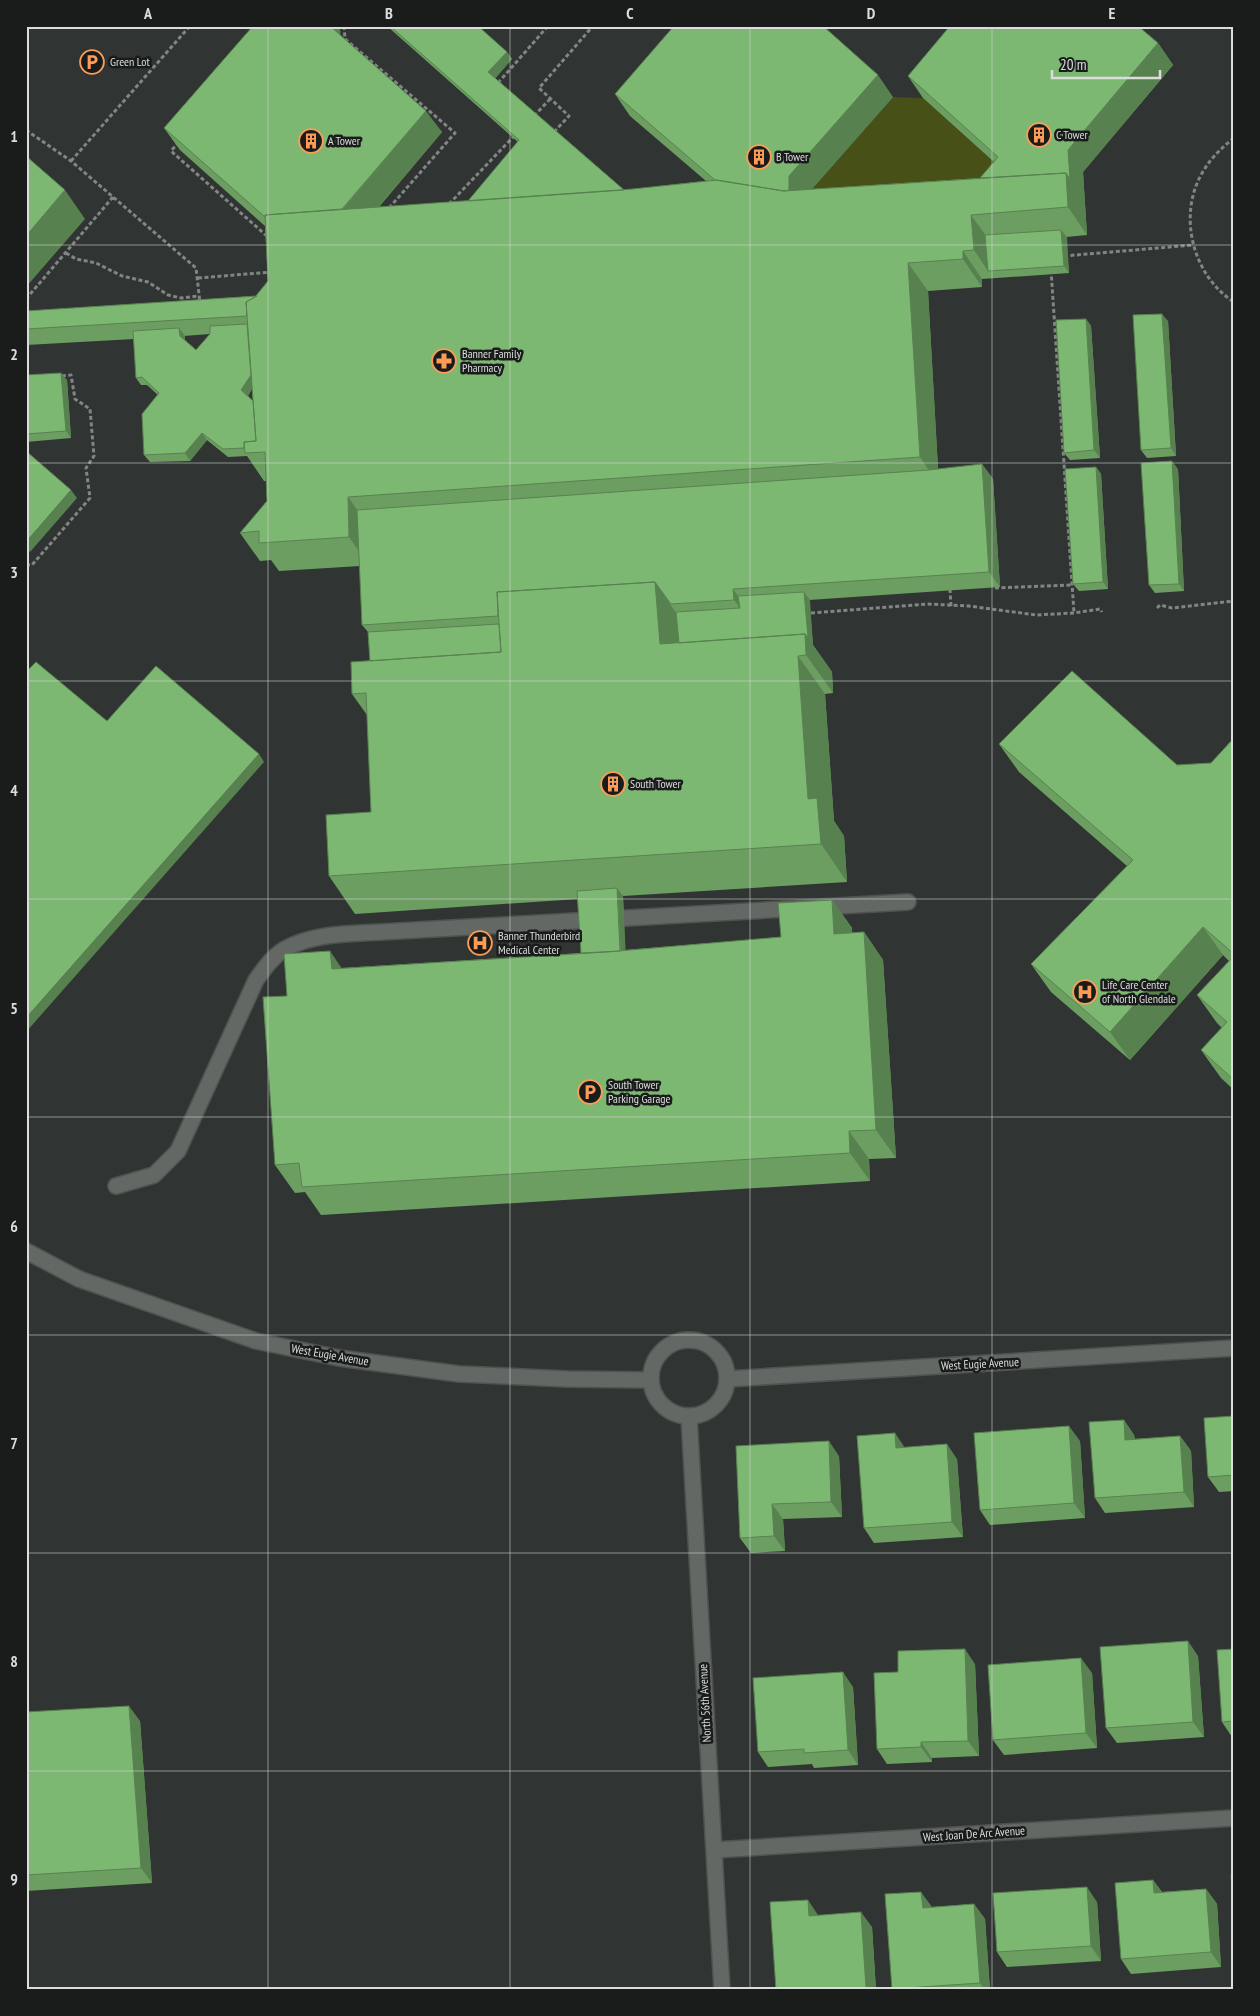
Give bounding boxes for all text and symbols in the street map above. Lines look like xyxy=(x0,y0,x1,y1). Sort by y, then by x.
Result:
text: A xyxy=(143,3,153,23)
text: B xyxy=(385,3,393,23)
text: C xyxy=(626,3,634,23)
text: D xyxy=(867,3,876,23)
text: E xyxy=(1109,3,1116,23)
scale bar xyxy=(1052,48,1160,80)
parking icon: Green Lot xyxy=(79,49,105,75)
place label: Green Lot xyxy=(110,54,150,69)
text: 20 m xyxy=(1060,55,1086,74)
building icon: C Tower xyxy=(1026,122,1052,148)
text: 1 xyxy=(10,126,18,146)
place label: C Tower xyxy=(1056,127,1088,142)
building icon: A Tower xyxy=(298,128,324,154)
place label: A Tower xyxy=(328,133,361,148)
building icon: B Tower xyxy=(746,144,772,170)
place label: B Tower xyxy=(776,149,809,164)
text: 2 xyxy=(10,344,18,364)
place label: Banner Family Pharmacy xyxy=(462,346,522,375)
pharmacy icon: Banner Family Pharmacy xyxy=(431,348,457,374)
text: 3 xyxy=(10,562,18,582)
building icon: South Tower xyxy=(600,771,626,797)
place label: South Tower xyxy=(630,776,681,791)
text: 4 xyxy=(10,780,18,800)
place label: Banner Thunderbird Medical Center xyxy=(498,928,580,957)
hospital icon: Banner Thunderbird Medical Center xyxy=(467,930,493,956)
place label: Life Care Center of North Glendale xyxy=(1102,977,1176,1006)
hospital icon: Life Care Center of North Glendale xyxy=(1072,979,1098,1005)
text: 5 xyxy=(10,998,18,1018)
place label: South Tower Parking Garage xyxy=(608,1077,670,1106)
parking icon: South Tower Parking Garage xyxy=(577,1079,603,1105)
text: 6 xyxy=(10,1216,18,1236)
street label: West Eugie Avenue xyxy=(290,1340,370,1369)
street label: West Eugie Avenue xyxy=(941,1354,1019,1373)
text: 7 xyxy=(10,1433,18,1453)
text: 8 xyxy=(10,1651,18,1671)
street label: North 56th Avenue xyxy=(695,1664,714,1743)
street label: West Joan De Arc Avenue xyxy=(922,1822,1026,1845)
text: 9 xyxy=(10,1869,18,1889)

